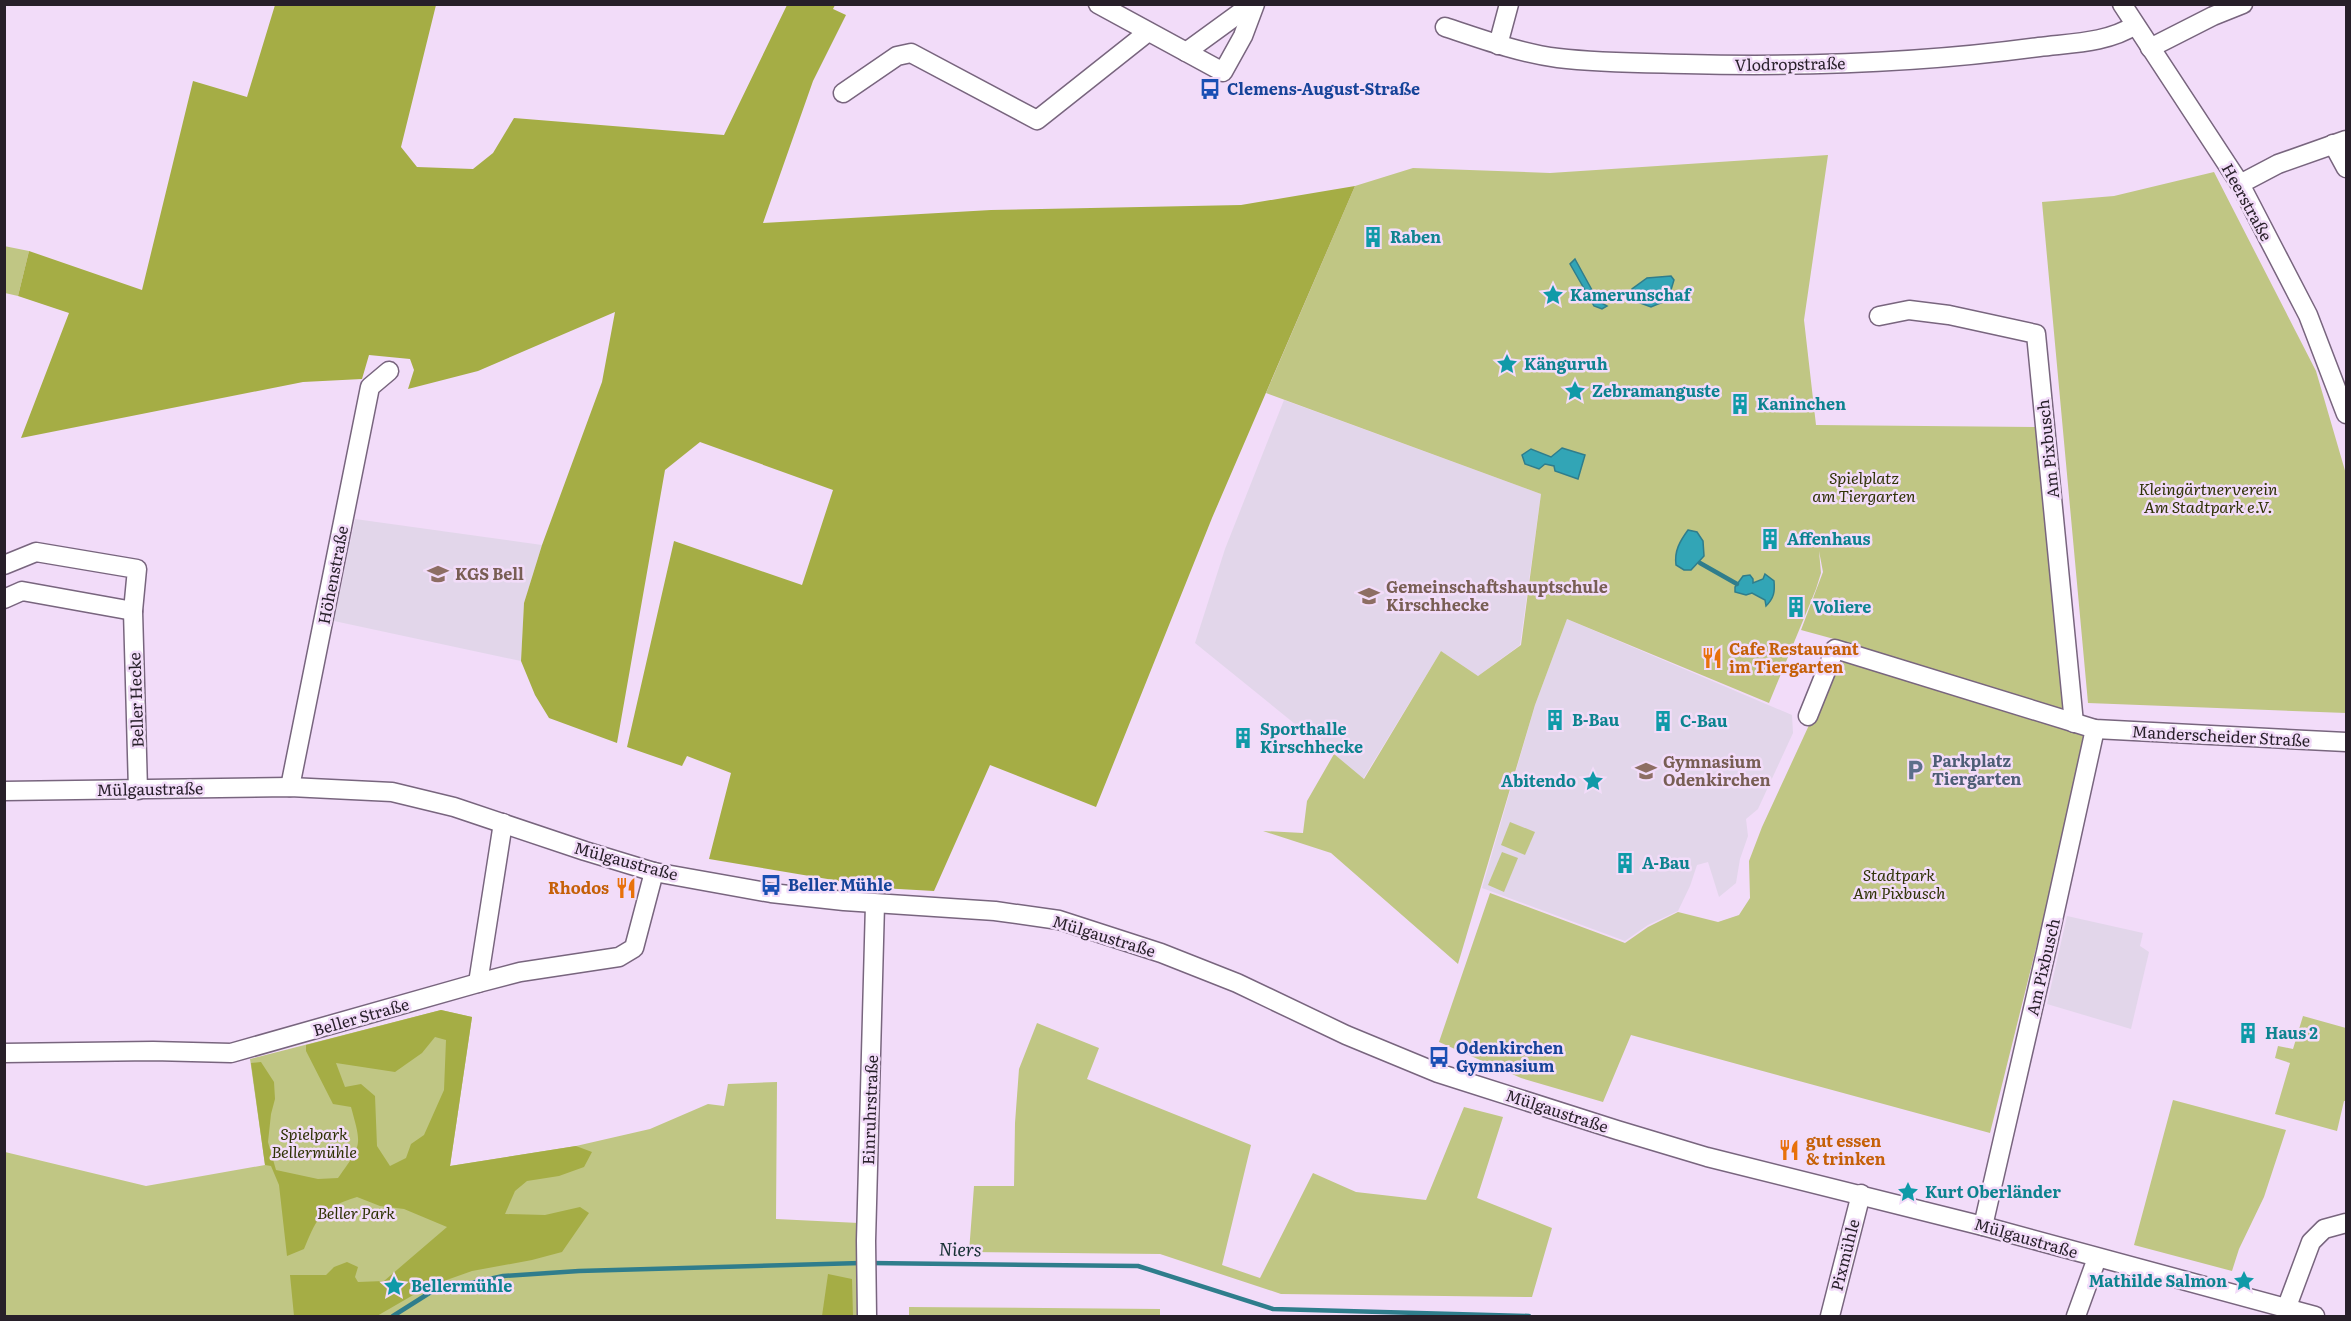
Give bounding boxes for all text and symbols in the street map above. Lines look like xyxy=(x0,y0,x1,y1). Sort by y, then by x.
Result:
street label: Vlodropstraße xyxy=(1734,50,1846,76)
place label: Clemens-August-Straße xyxy=(1227,76,1420,100)
bus stop icon: Clemens-August-Straße xyxy=(1198,77,1222,101)
street label: Heerstraße xyxy=(2217,158,2279,245)
place label: Raben xyxy=(1390,224,1441,248)
building icon: Raben xyxy=(1361,225,1385,249)
place label: Kamerunschaf xyxy=(1570,282,1693,306)
place icon: Kamerunschaf xyxy=(1541,283,1565,307)
place label: Känguruh xyxy=(1524,351,1608,375)
place icon: Känguruh xyxy=(1495,352,1519,376)
place label: Zebramanguste xyxy=(1592,378,1720,402)
place icon: Zebramanguste xyxy=(1563,379,1587,403)
place label: Kaninchen xyxy=(1757,391,1846,415)
building icon: Kaninchen xyxy=(1728,392,1752,416)
street label: Am Pixbusch xyxy=(2030,398,2064,500)
park label: Spielplatz am Tiergarten xyxy=(1812,465,1916,507)
park label: Kleingärtnerverein Am Stadtpark e.V. xyxy=(2139,476,2278,518)
street label: Höhenstraße xyxy=(311,523,353,626)
place label: Affenhaus xyxy=(1787,526,1870,550)
building icon: Affenhaus xyxy=(1758,527,1782,551)
place label: KGS Bell xyxy=(455,561,524,585)
school or university icon: KGS Bell xyxy=(426,562,450,586)
place label: Gemeinschaftshauptschule Kirschhecke xyxy=(1386,574,1608,616)
school or university icon: Gemeinschaftshauptschule Kirschhecke xyxy=(1357,584,1381,608)
place label: Voliere xyxy=(1813,594,1871,618)
building icon: Voliere xyxy=(1784,595,1808,619)
place label: Cafe Restaurant im Tiergarten xyxy=(1729,636,1859,678)
restaurant icon: Cafe Restaurant im Tiergarten xyxy=(1700,646,1724,670)
street label: Beller Hecke xyxy=(121,652,149,748)
place label: B-Bau xyxy=(1572,707,1619,731)
building icon: B-Bau xyxy=(1543,708,1567,732)
place label: C-Bau xyxy=(1680,708,1728,732)
building icon: C-Bau xyxy=(1651,709,1675,733)
place label: Sporthalle Kirschhecke xyxy=(1260,716,1363,758)
street label: Manderscheider Straße xyxy=(2131,718,2311,752)
building icon: Sporthalle Kirschhecke xyxy=(1231,726,1255,750)
place label: Parkplatz Tiergarten xyxy=(1932,748,2021,790)
place label: Gymnasium Odenkirchen xyxy=(1663,749,1771,791)
parking icon: Parkplatz Tiergarten xyxy=(1903,758,1927,782)
school or university icon: Gymnasium Odenkirchen xyxy=(1634,759,1658,783)
place label: Abitendo xyxy=(1501,768,1576,792)
place icon: Abitendo xyxy=(1581,769,1605,793)
street label: Mülgaustraße xyxy=(96,775,204,801)
street label: Mülgaustraße xyxy=(572,835,681,885)
place label: A-Bau xyxy=(1642,850,1690,874)
building icon: A-Bau xyxy=(1613,851,1637,875)
park label: Stadtpark Am Pixbusch xyxy=(1853,862,1946,904)
place label: Beller Mühle xyxy=(788,872,892,896)
bus stop icon: Beller Mühle xyxy=(759,873,783,897)
place label: Rhodos xyxy=(548,875,609,899)
restaurant icon: Rhodos xyxy=(614,876,638,900)
street label: Mülgaustraße xyxy=(1050,908,1159,962)
street label: Am Pixbusch xyxy=(2019,915,2065,1018)
street label: Beller Straße xyxy=(310,991,412,1041)
place label: Haus 2 xyxy=(2265,1020,2318,1044)
building icon: Haus 2 xyxy=(2236,1021,2260,1045)
place label: Odenkirchen Gymnasium xyxy=(1456,1035,1564,1077)
bus stop icon: Odenkirchen Gymnasium xyxy=(1427,1045,1451,1069)
street label: Einruhrstraße xyxy=(855,1054,883,1165)
street label: Mülgaustraße xyxy=(1503,1082,1612,1138)
park label: Spielpark Bellermühle xyxy=(271,1121,357,1163)
place label: gut essen & trinken xyxy=(1806,1128,1886,1170)
restaurant icon: gut essen & trinken xyxy=(1777,1138,1801,1162)
place label: Kurt Oberländer xyxy=(1925,1179,2061,1203)
place icon: Kurt Oberländer xyxy=(1896,1180,1920,1204)
park label: Beller Park xyxy=(317,1200,395,1224)
street label: Mülgaustraße xyxy=(1972,1211,2081,1263)
street label: Pixmühle xyxy=(1824,1216,1865,1293)
water label: Niers xyxy=(938,1235,982,1262)
place label: Mathilde Salmon xyxy=(2089,1268,2227,1292)
place icon: Mathilde Salmon xyxy=(2232,1269,2256,1293)
place label: Bellermühle xyxy=(411,1273,512,1297)
place icon: Bellermühle xyxy=(382,1274,406,1298)

